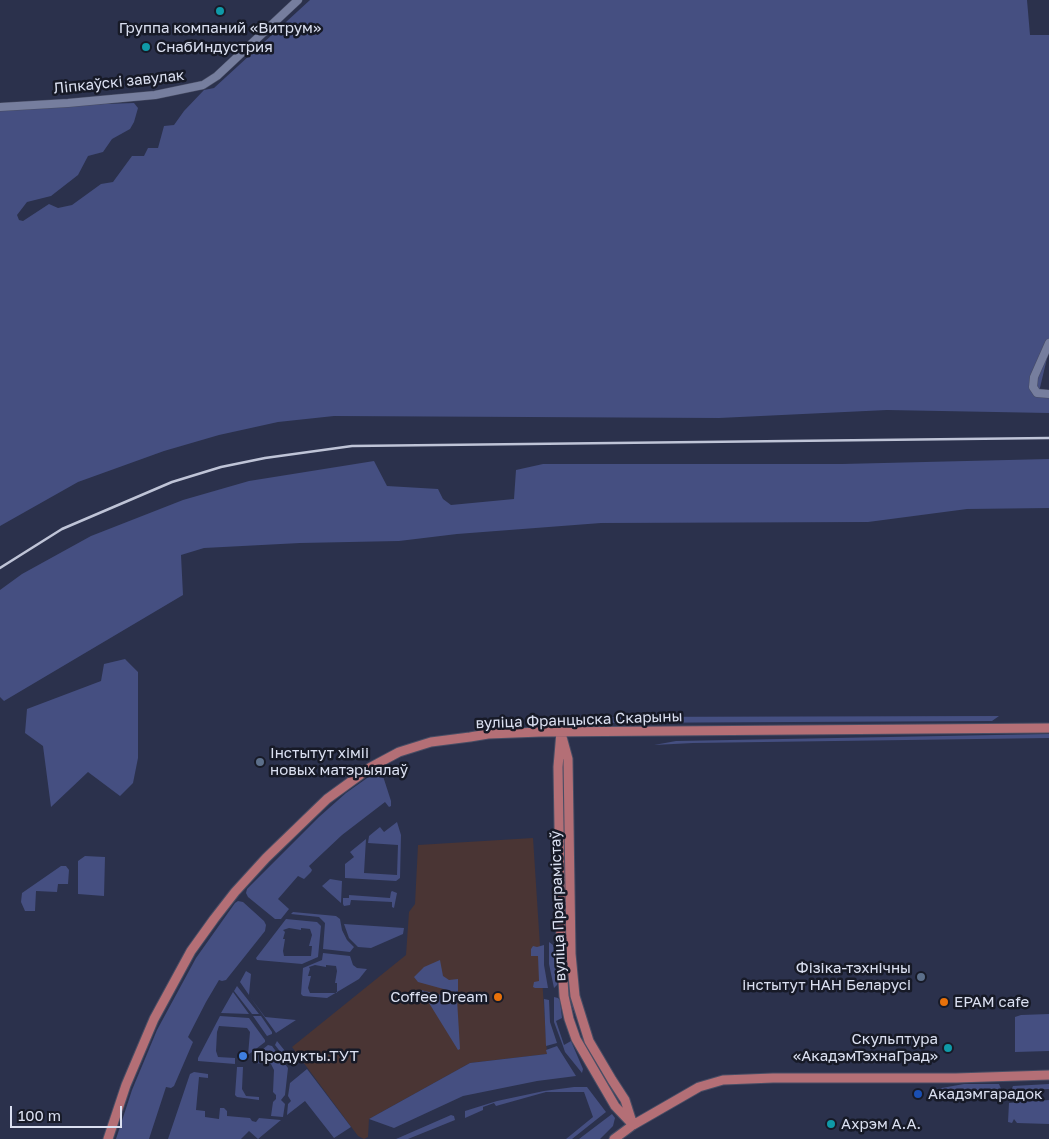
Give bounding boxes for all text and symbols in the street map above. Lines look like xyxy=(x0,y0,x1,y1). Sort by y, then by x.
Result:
marker: Группа компаний «Витрум» xyxy=(214,5,226,17)
place label: Группа компаний «Витрум» xyxy=(119,19,321,37)
place label: СнабИндустрия xyxy=(156,38,273,56)
marker: СнабИндустрия xyxy=(140,41,152,53)
street label: Ліпкаўскі завулак xyxy=(53,66,185,98)
street label: вуліца Францыска Скарыны xyxy=(475,707,683,733)
place label: Інстытут хіміі новых матэрыялаў xyxy=(270,744,408,779)
marker: Інстытут хіміі новых матэрыялаў xyxy=(254,756,266,768)
street label: вуліца Праграмістаў xyxy=(546,830,570,982)
place label: Фізіка-тэхнічны інстытут НАН Беларусі xyxy=(742,959,911,994)
marker: Фізіка-тэхнічны інстытут НАН Беларусі xyxy=(915,971,927,983)
place label: Coffee Dream xyxy=(390,988,488,1006)
marker: Coffee Dream xyxy=(492,991,504,1003)
place label: EPAM cafe xyxy=(954,993,1029,1011)
marker: EPAM cafe xyxy=(938,996,950,1008)
place label: Скульптура «АкадэмТэхнаГрад» xyxy=(793,1030,938,1065)
marker: Скульптура «АкадэмТэхнаГрад» xyxy=(942,1042,954,1054)
place label: Продукты.ТУТ xyxy=(253,1047,359,1065)
marker: Продукты.ТУТ xyxy=(237,1050,249,1062)
place label: Акадэмгарадок xyxy=(928,1085,1043,1103)
marker: Акадэмгарадок xyxy=(912,1088,924,1100)
scale bar xyxy=(12,1096,125,1128)
text: 100 m xyxy=(18,1106,61,1124)
place label: Ахрэм А.А. xyxy=(841,1115,921,1133)
marker: Ахрэм А.А. xyxy=(825,1118,837,1130)

